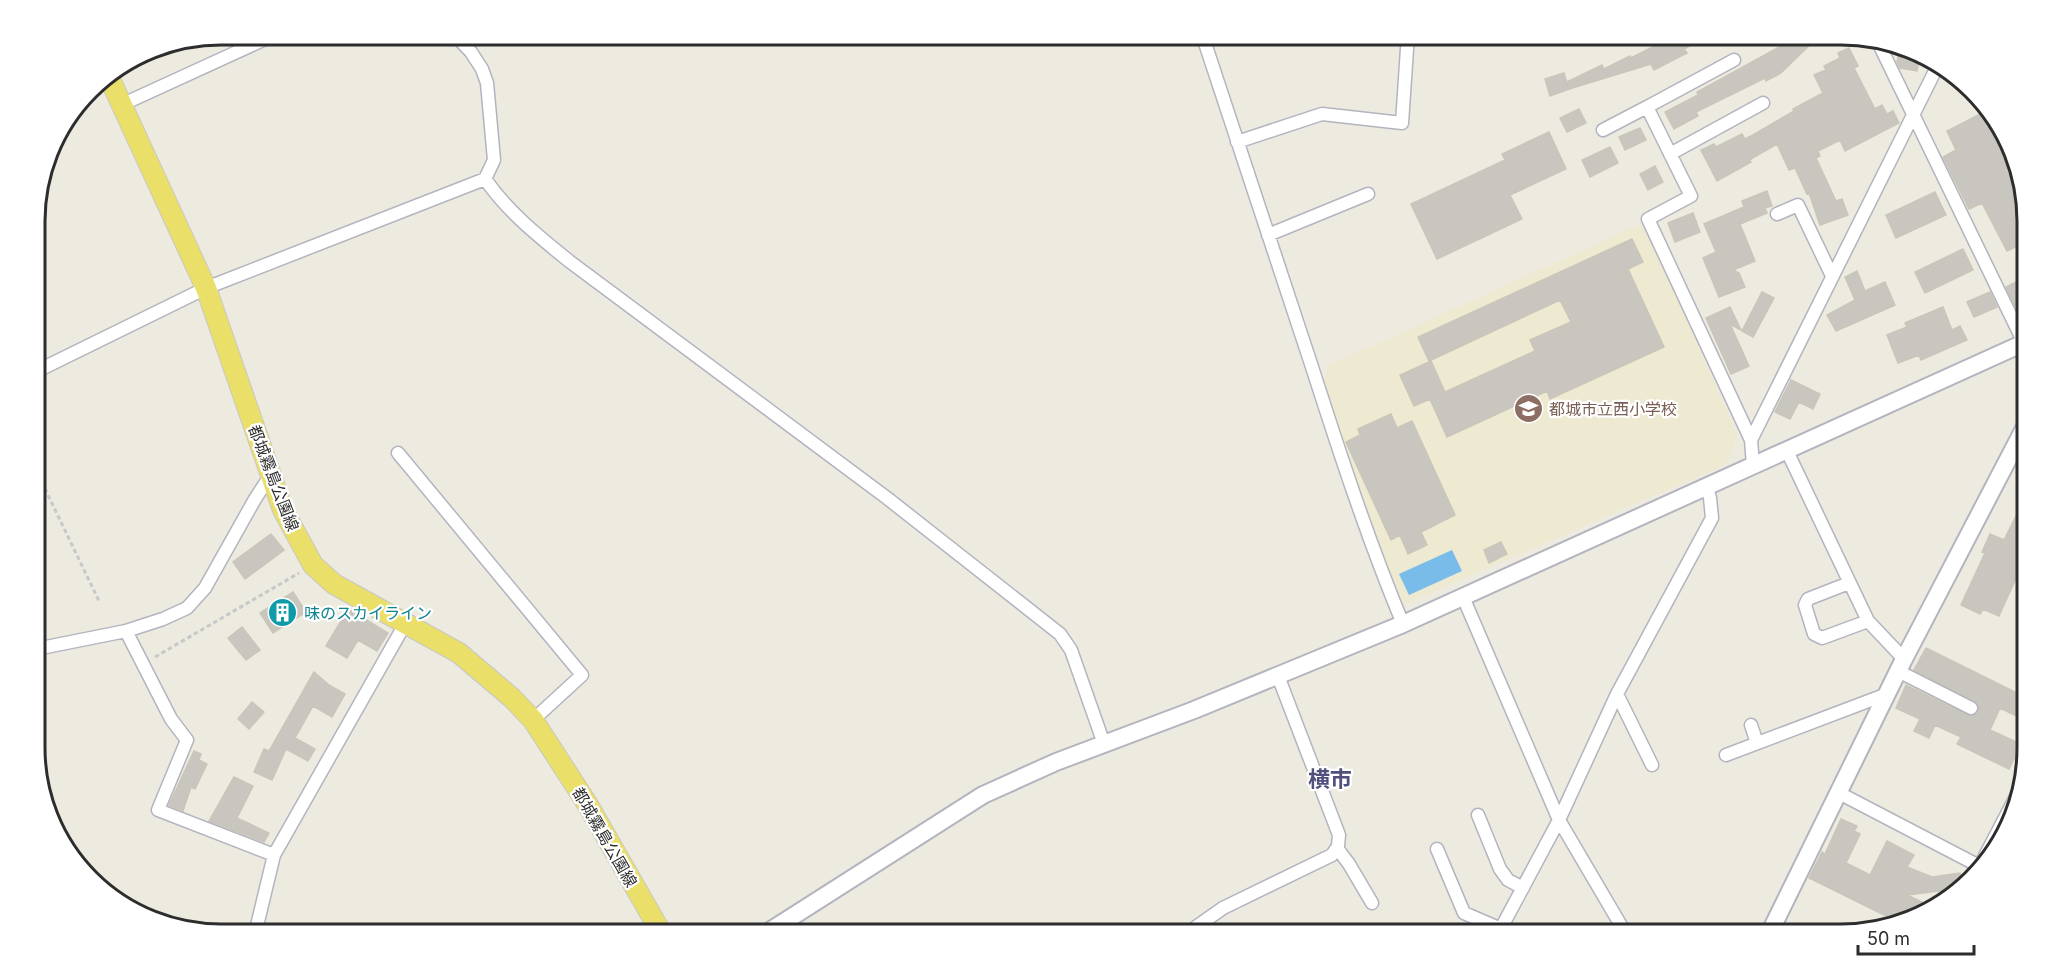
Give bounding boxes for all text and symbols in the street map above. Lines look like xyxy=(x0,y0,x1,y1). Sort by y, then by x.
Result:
school or university icon: 都城市立西小学校 xyxy=(1512,393,1544,425)
place label: 都城市立西小学校 xyxy=(1549,399,1677,419)
street label: 都城霧島公園線 xyxy=(245,422,303,534)
building icon: 味のスカイライン xyxy=(267,597,299,629)
place label: 味のスカイライン xyxy=(304,603,432,623)
district label: 横市 xyxy=(1308,766,1352,792)
street label: 都城霧島公園線 xyxy=(568,783,642,891)
scale bar xyxy=(1858,918,1974,956)
text: 50 m xyxy=(1867,928,1910,949)

